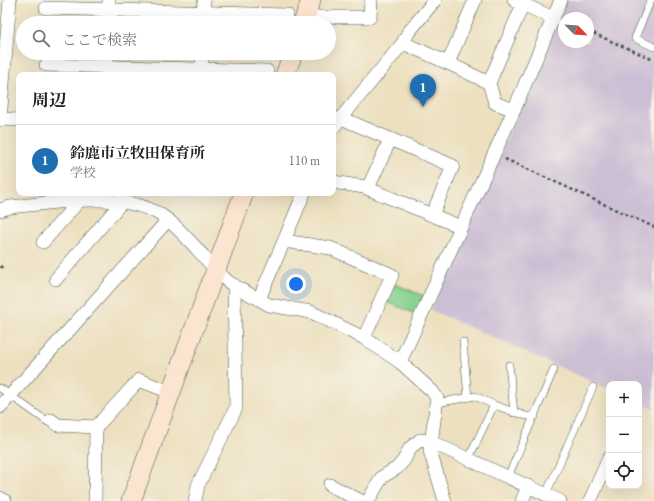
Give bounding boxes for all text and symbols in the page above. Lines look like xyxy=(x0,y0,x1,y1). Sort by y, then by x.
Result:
north arrow xyxy=(558,12,594,48)
search box xyxy=(16,16,336,60)
icon: search xyxy=(30,27,52,49)
text: ここで検索 xyxy=(62,30,137,49)
pin: 1 xyxy=(410,74,436,107)
text: 周辺 xyxy=(32,89,66,111)
text: 鈴鹿市立牧田保育所 xyxy=(70,143,205,162)
text: 1 xyxy=(42,152,48,169)
text: 110 m xyxy=(289,152,320,169)
text: 学校 xyxy=(70,164,96,181)
your location xyxy=(286,274,306,294)
map controls xyxy=(606,381,642,489)
button: + xyxy=(606,381,642,417)
button: − xyxy=(606,417,642,453)
button: locate xyxy=(606,453,642,489)

